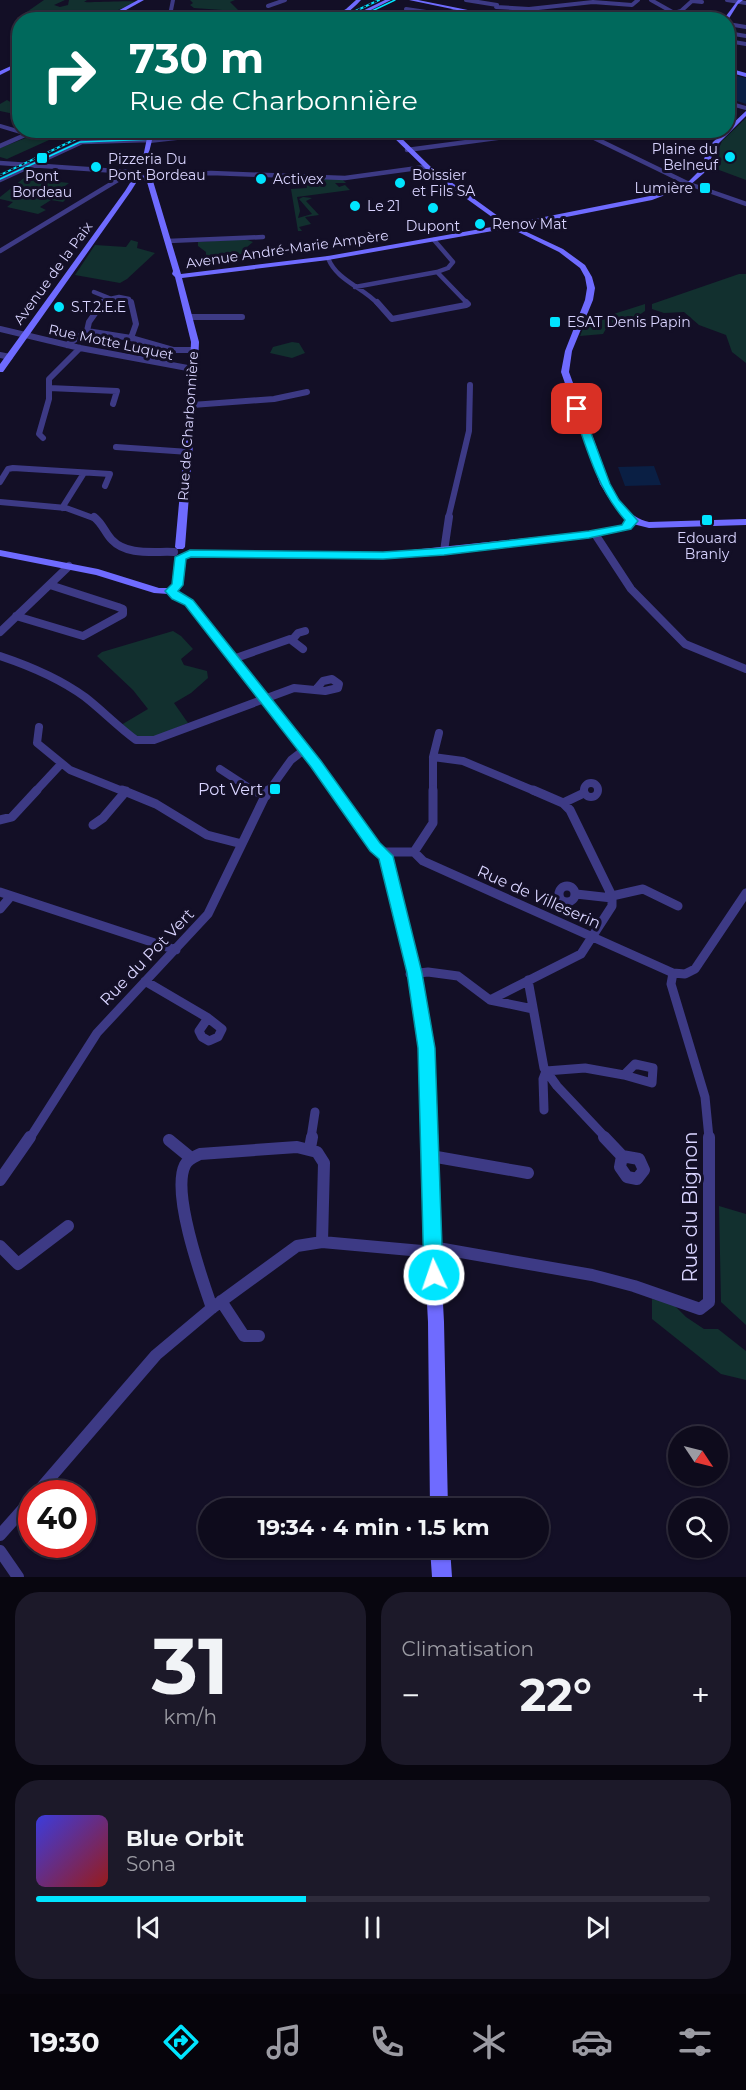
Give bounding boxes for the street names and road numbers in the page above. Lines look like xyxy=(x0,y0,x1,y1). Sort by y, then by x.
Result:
street label: Avenue de la Paix xyxy=(10,217,97,328)
street label: Avenue André-Marie Ampère xyxy=(184,226,390,272)
street label: Rue Motte Luquet xyxy=(47,320,175,364)
street label: Rue de Charbonnière xyxy=(174,351,202,501)
street label: Rue de Villeserin xyxy=(474,861,604,933)
street label: Rue du Pot Vert xyxy=(96,904,198,1009)
street label: Rue du Bignon xyxy=(678,1131,702,1283)

